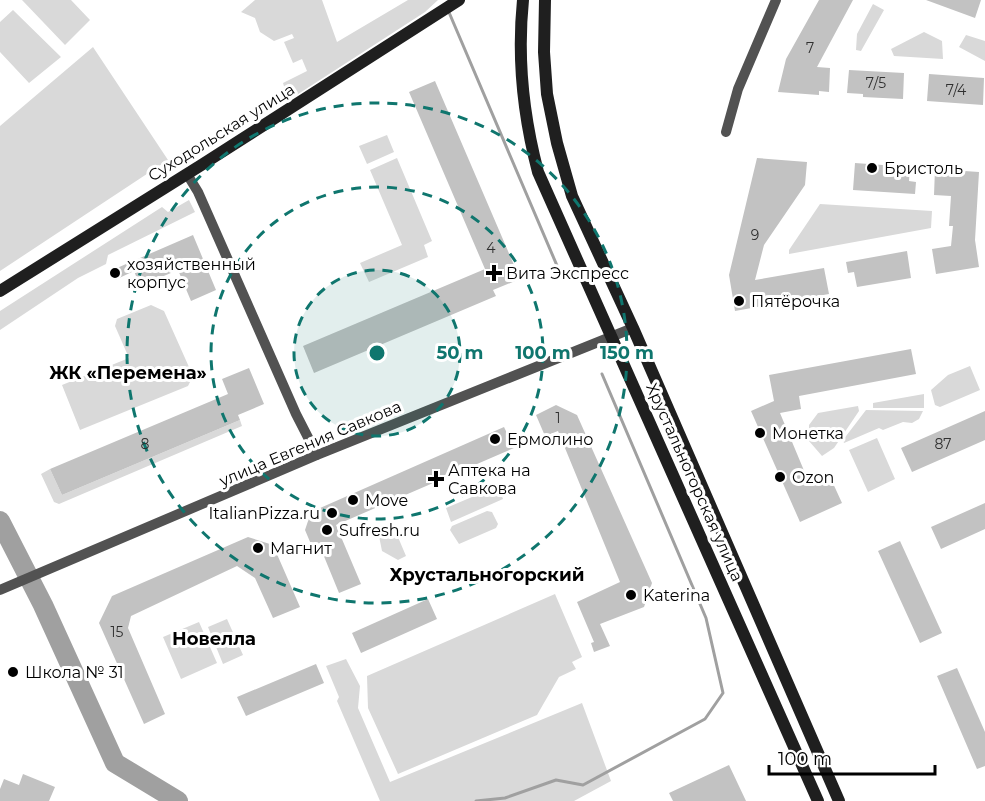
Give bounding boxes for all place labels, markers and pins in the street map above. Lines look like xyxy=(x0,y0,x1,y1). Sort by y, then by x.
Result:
place label: Бристоль xyxy=(884,159,963,178)
marker: Бристоль xyxy=(865,161,879,175)
place label: хозяйственный корпус xyxy=(127,255,256,292)
place label: Вита Экспресс xyxy=(506,264,629,283)
marker: хозяйственный корпус xyxy=(108,266,122,280)
marker: Вита Экспресс xyxy=(487,266,501,280)
place label: Пятёрочка xyxy=(751,292,840,311)
marker: Пятёрочка xyxy=(732,294,746,308)
centre of rings xyxy=(367,343,387,363)
place label: Монетка xyxy=(772,424,844,443)
marker: Монетка xyxy=(753,426,767,440)
place label: Ермолино xyxy=(507,430,593,449)
marker: Ермолино xyxy=(488,432,502,446)
place label: Аптека на Савкова xyxy=(448,461,531,498)
place label: Ozon xyxy=(792,468,834,487)
marker: Ozon xyxy=(773,470,787,484)
marker: Аптека на Савкова xyxy=(429,472,443,486)
place label: Move xyxy=(365,491,408,510)
marker: Move xyxy=(346,493,360,507)
place label: ItalianPizza.ru xyxy=(209,504,320,523)
marker: ItalianPizza.ru xyxy=(325,506,339,520)
place label: Sufresh.ru xyxy=(339,521,420,540)
marker: Sufresh.ru xyxy=(320,523,334,537)
place label: Магнит xyxy=(270,539,332,558)
marker: Магнит xyxy=(251,541,265,555)
place label: Katerina xyxy=(643,586,710,605)
marker: Katerina xyxy=(624,588,638,602)
place label: Школа № 31 xyxy=(25,663,123,682)
marker: Школа № 31 xyxy=(6,665,20,679)

